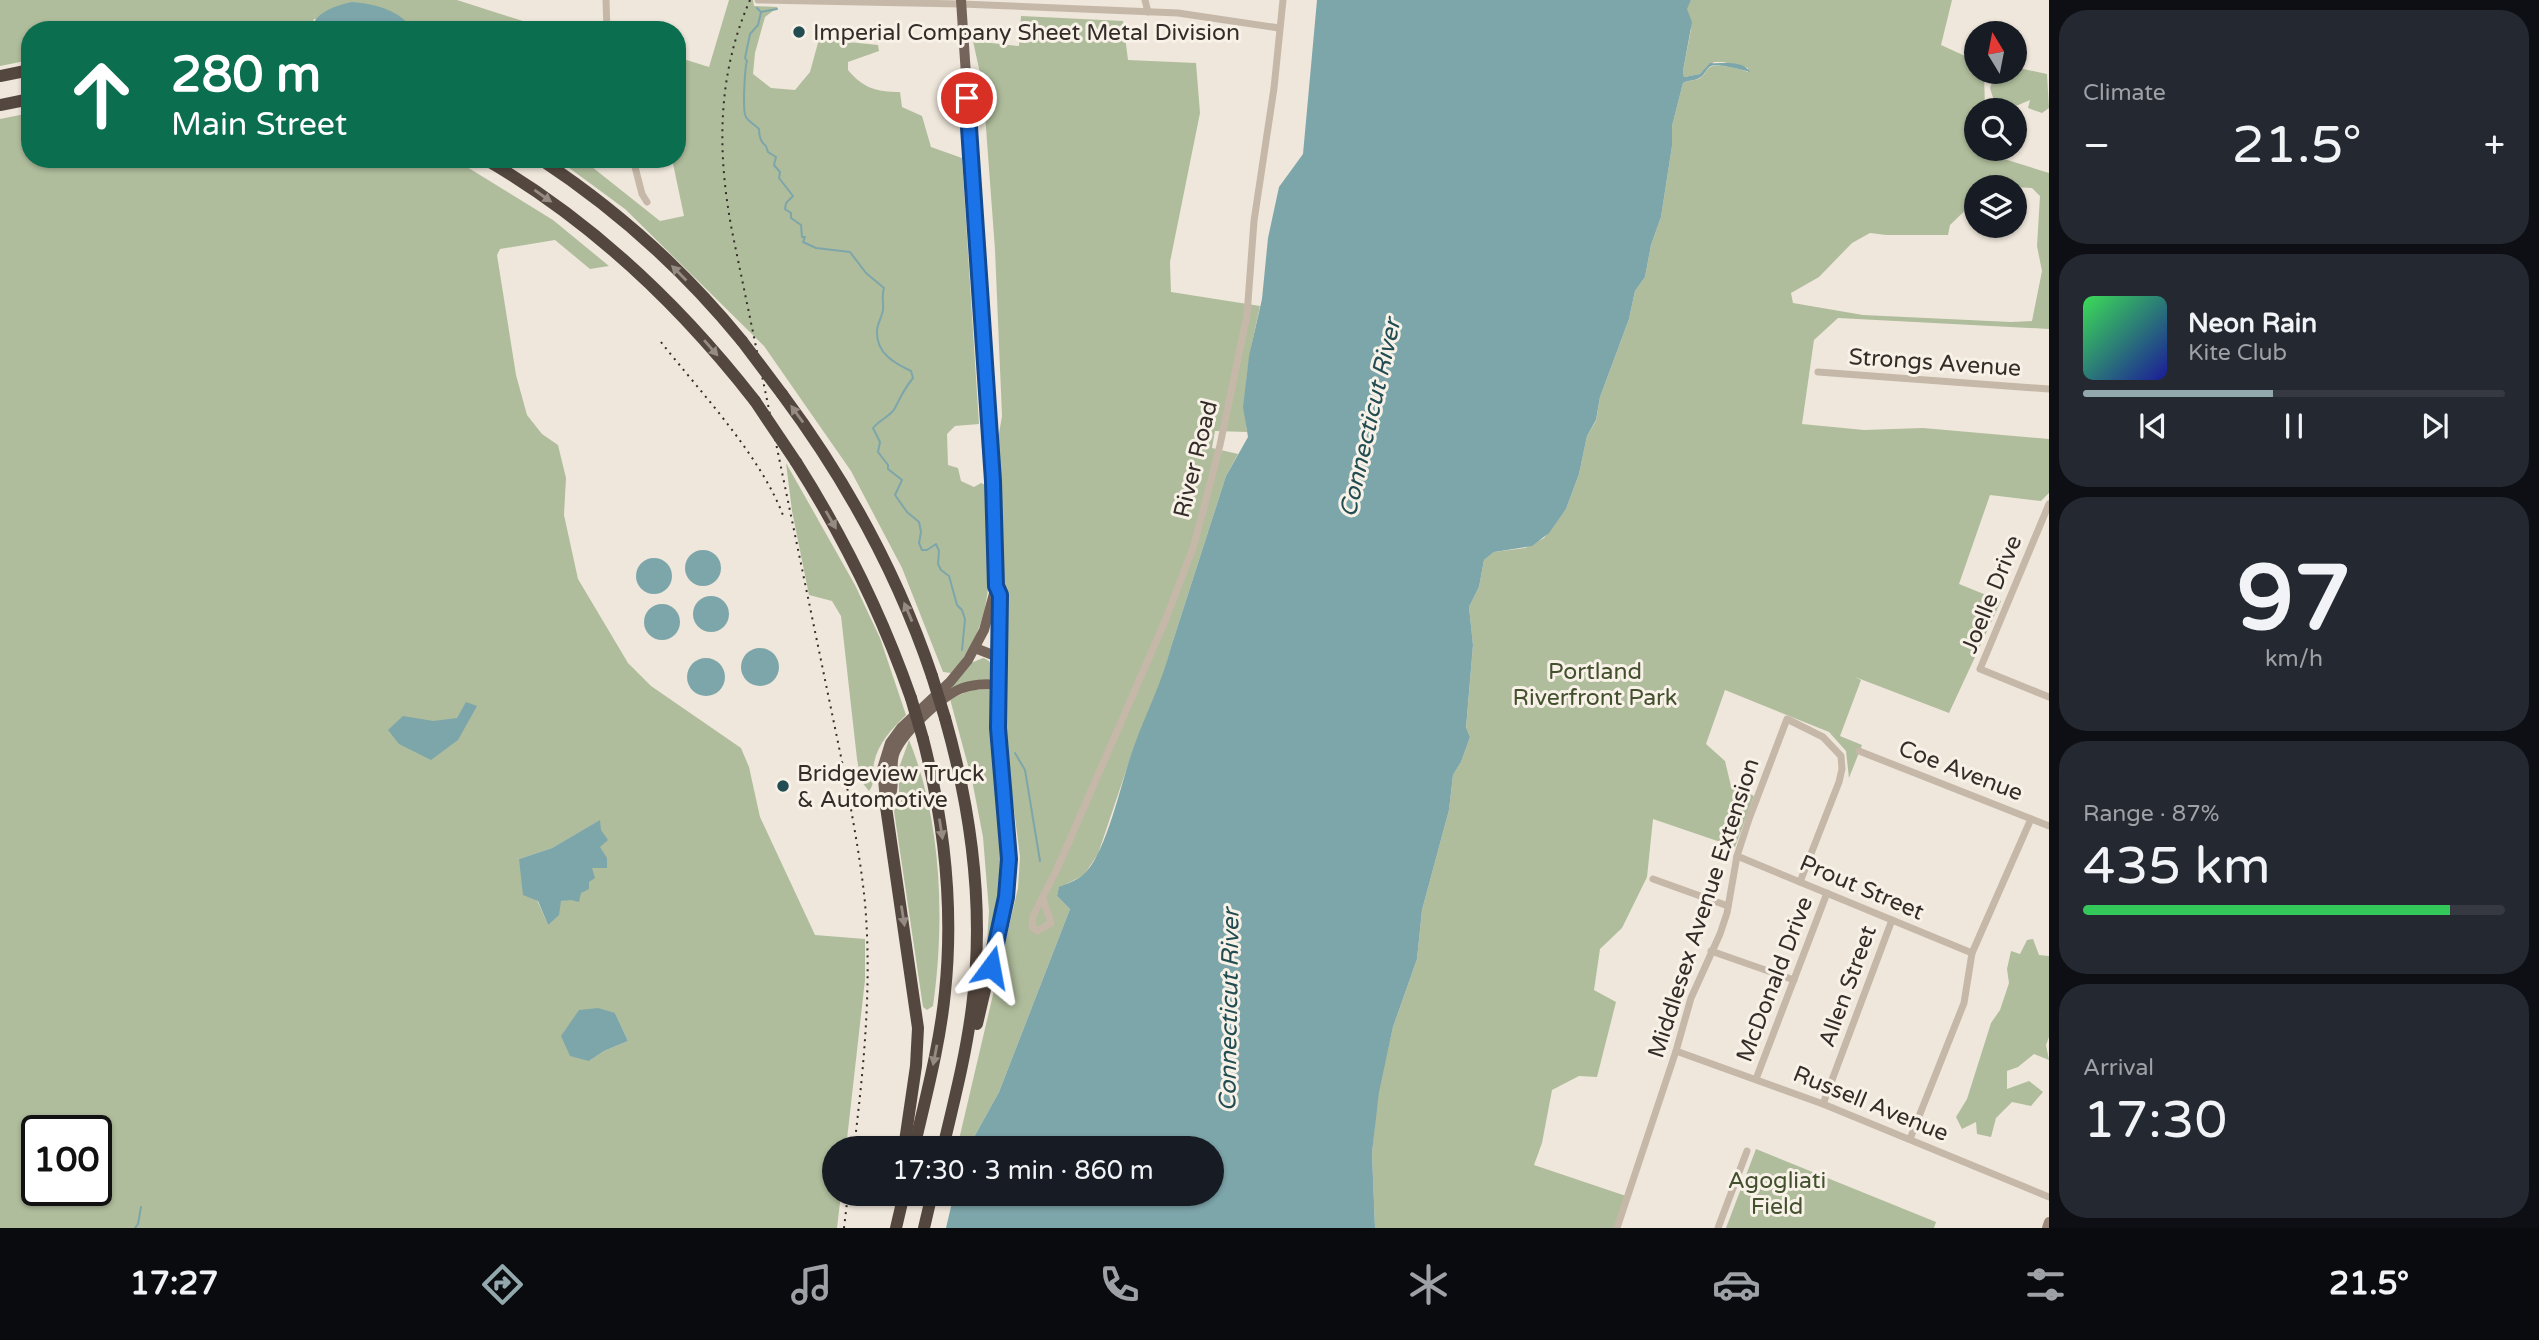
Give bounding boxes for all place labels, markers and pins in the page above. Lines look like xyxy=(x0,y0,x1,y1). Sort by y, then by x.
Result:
place label: Imperial Company Sheet Metal Division xyxy=(813,19,1240,47)
marker: Imperial Company Sheet Metal Division xyxy=(791,24,807,40)
pin xyxy=(937,68,997,128)
place label: Bridgeview Truck & Automotive xyxy=(797,760,985,814)
marker: Bridgeview Truck & Automotive xyxy=(775,778,791,794)

